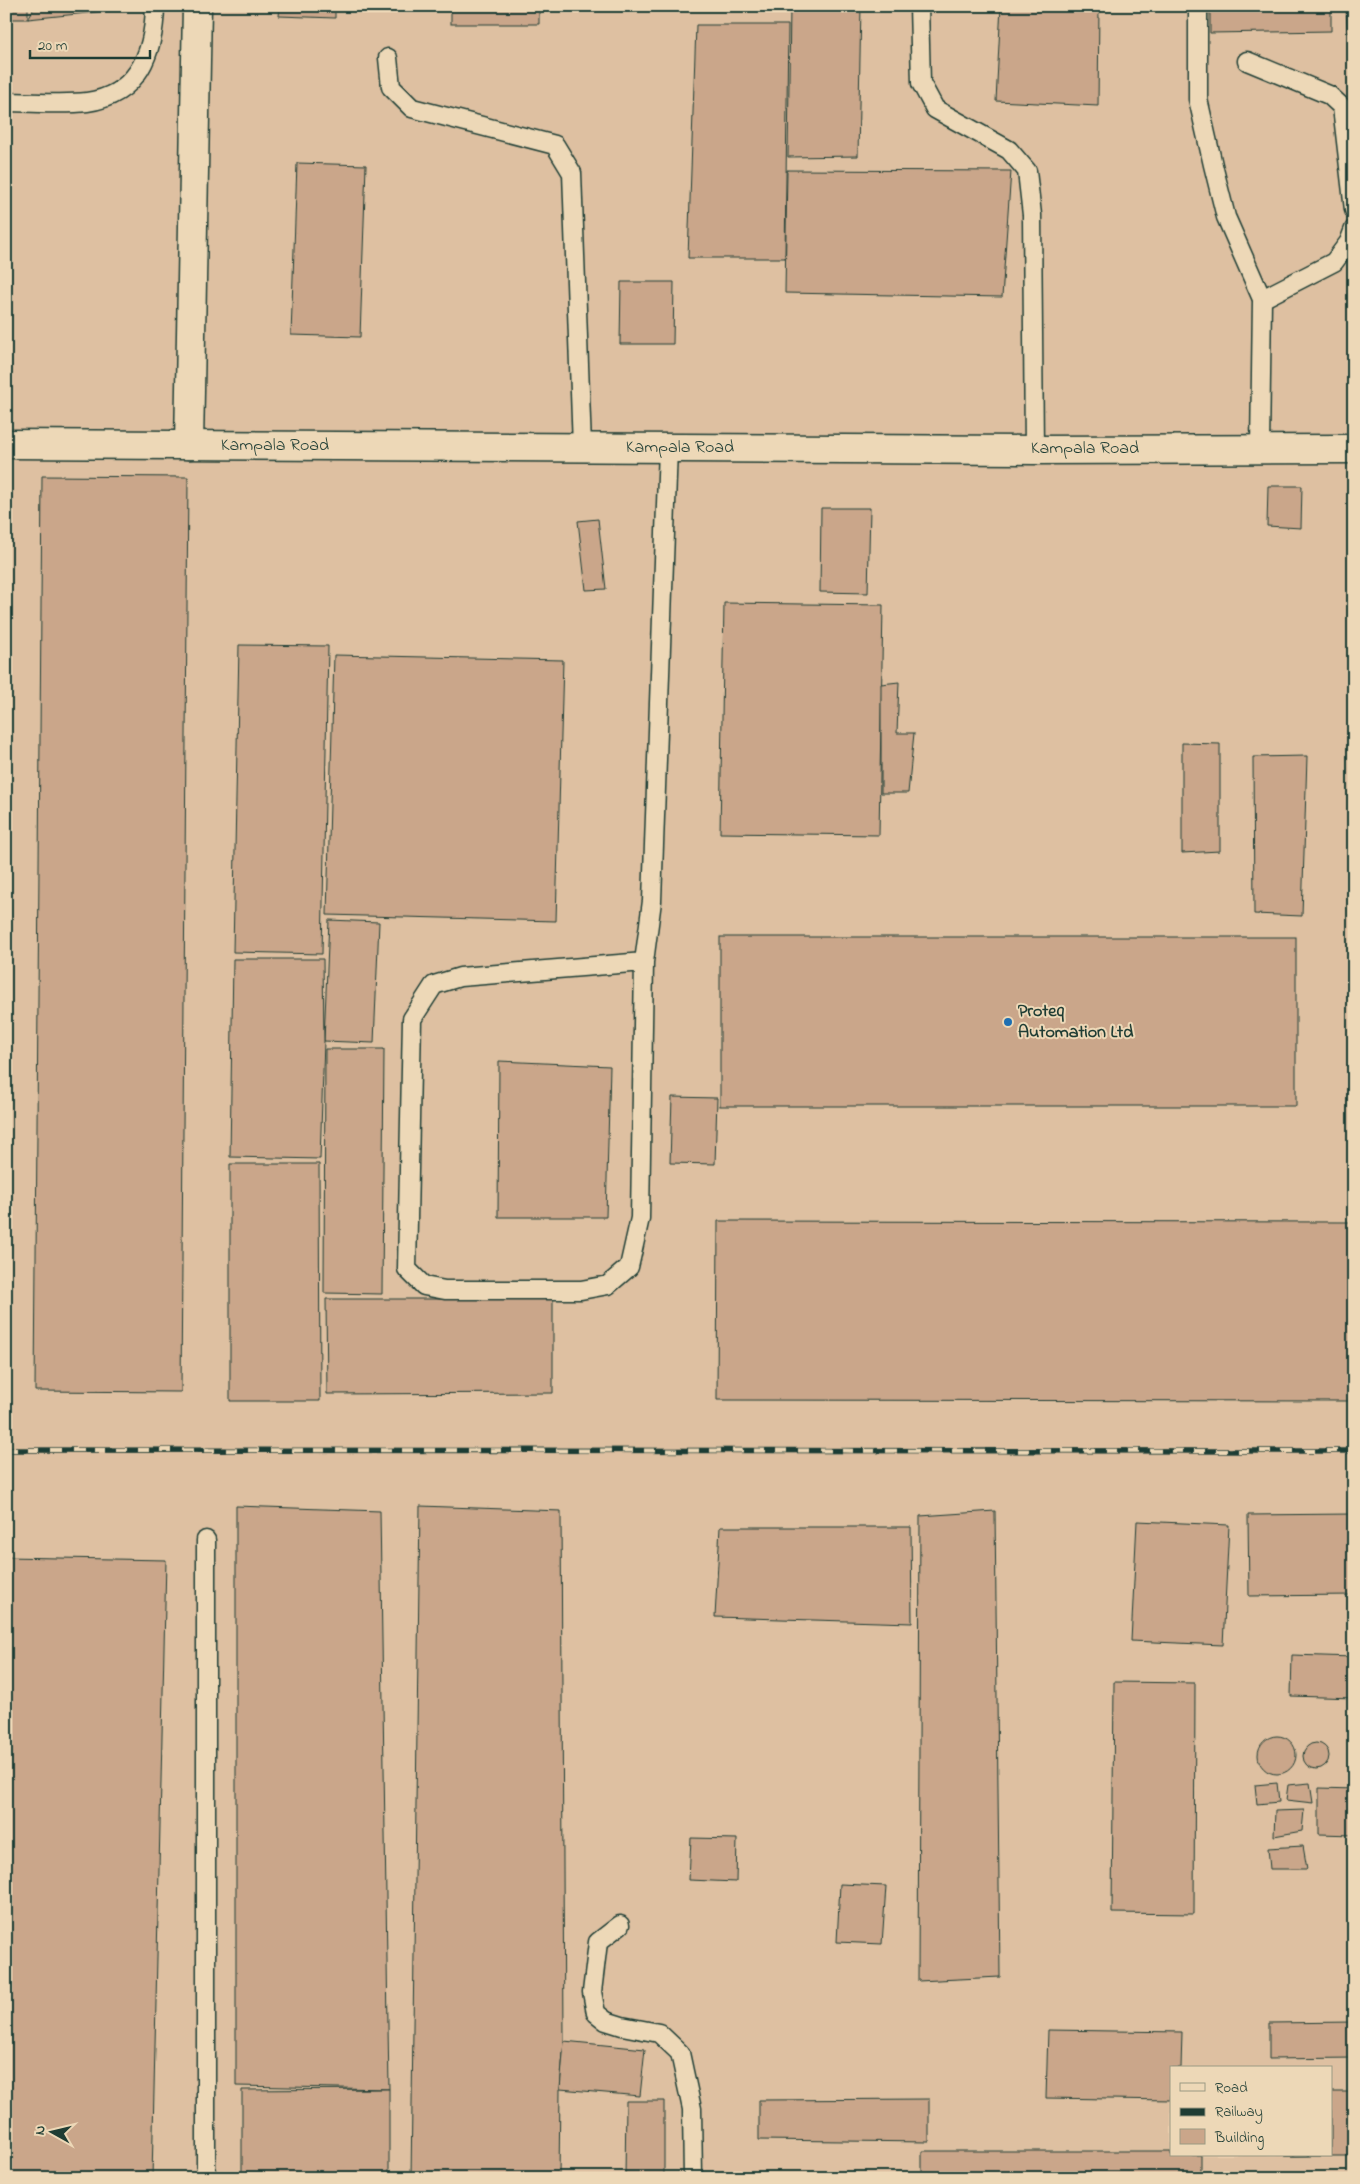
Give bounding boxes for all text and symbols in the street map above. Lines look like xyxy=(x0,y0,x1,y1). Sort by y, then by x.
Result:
scale bar xyxy=(30,28,150,60)
text: 20 m xyxy=(38,35,68,57)
street label: Kampala Road xyxy=(221,433,329,459)
street label: Kampala Road xyxy=(626,435,734,461)
street label: Kampala Road xyxy=(1031,436,1139,462)
place label: Proteq Automation Ltd xyxy=(1018,999,1134,1046)
marker: Proteq Automation Ltd xyxy=(1002,1016,1014,1028)
legend xyxy=(1170,2066,1332,2156)
text: Road xyxy=(1215,2077,1248,2099)
text: Railway xyxy=(1215,2101,1263,2124)
north arrow xyxy=(28,2106,78,2156)
text: N xyxy=(30,2124,52,2137)
text: Building xyxy=(1214,2127,1264,2150)

